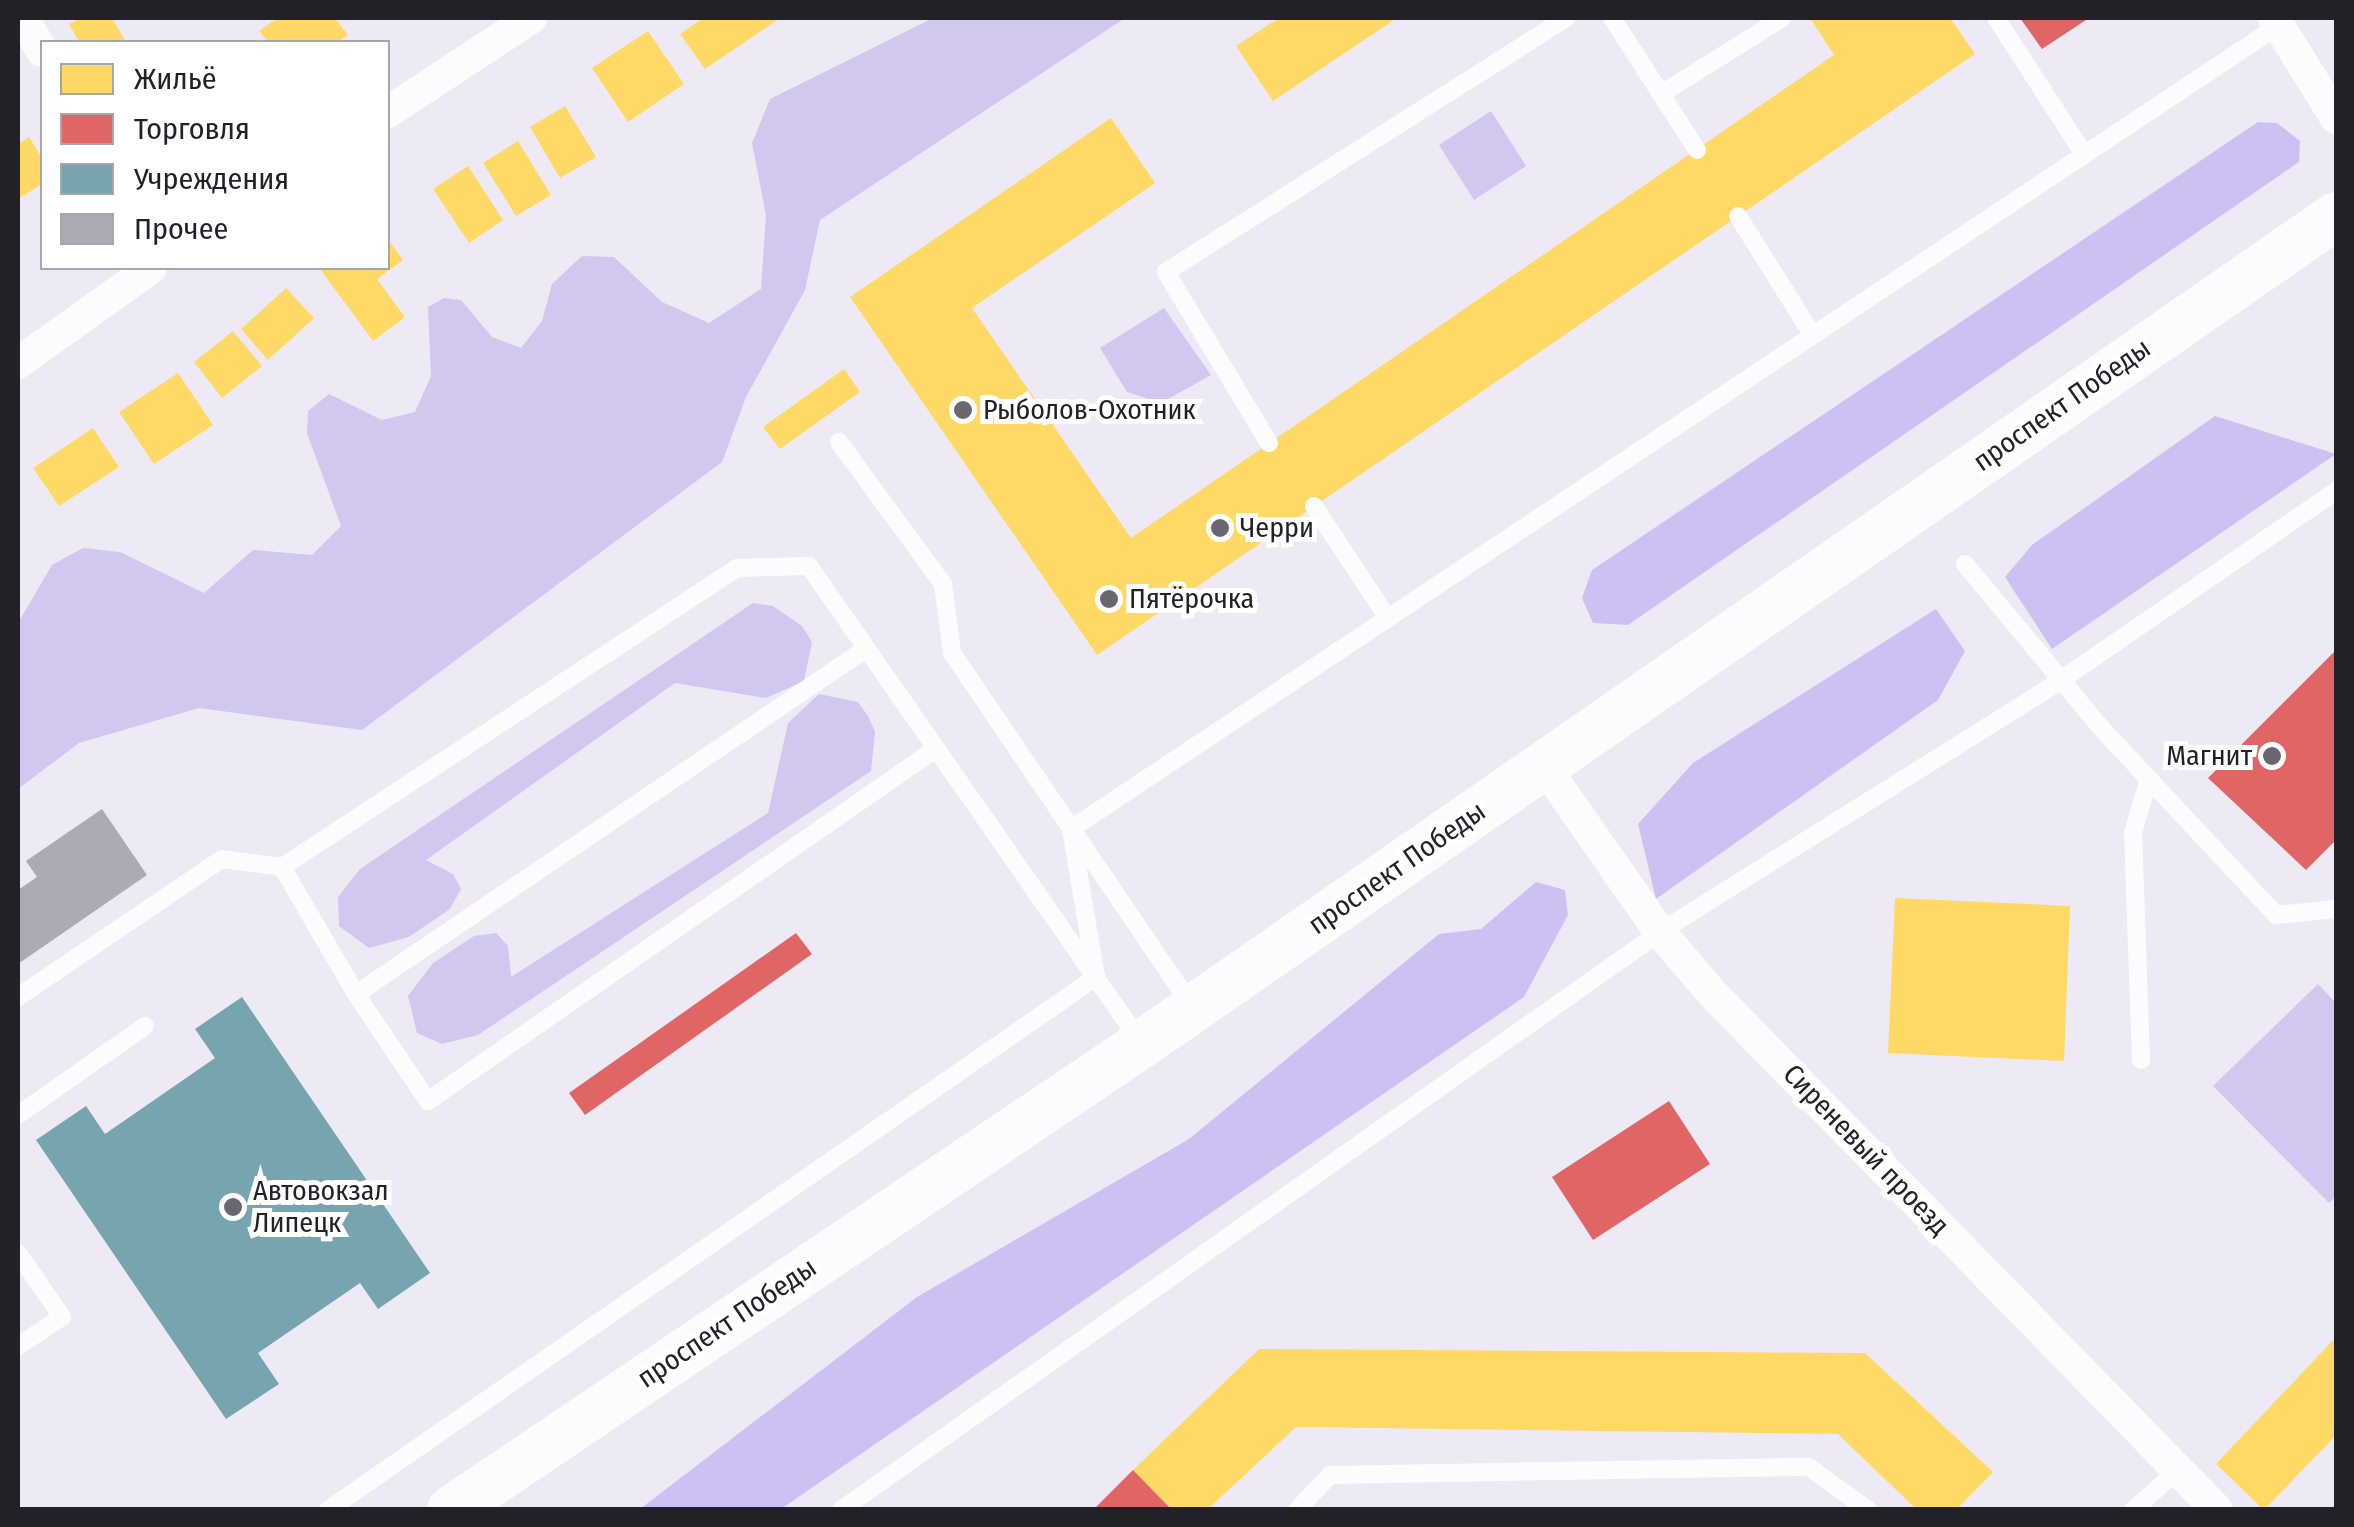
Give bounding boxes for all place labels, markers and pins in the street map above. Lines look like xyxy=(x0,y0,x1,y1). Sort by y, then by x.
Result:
place label: Рыболов-Охотник xyxy=(983,393,1196,427)
marker: Рыболов-Охотник xyxy=(952,399,974,421)
place label: Черри xyxy=(1240,511,1314,545)
marker: Черри xyxy=(1209,517,1231,539)
place label: Пятёрочка xyxy=(1129,582,1254,616)
marker: Пятёрочка xyxy=(1098,588,1120,610)
place label: Магнит xyxy=(2166,739,2252,773)
marker: Магнит xyxy=(2261,745,2283,767)
place label: Автовокзал Липецк xyxy=(253,1174,389,1240)
marker: Автовокзал Липецк xyxy=(222,1196,244,1218)

